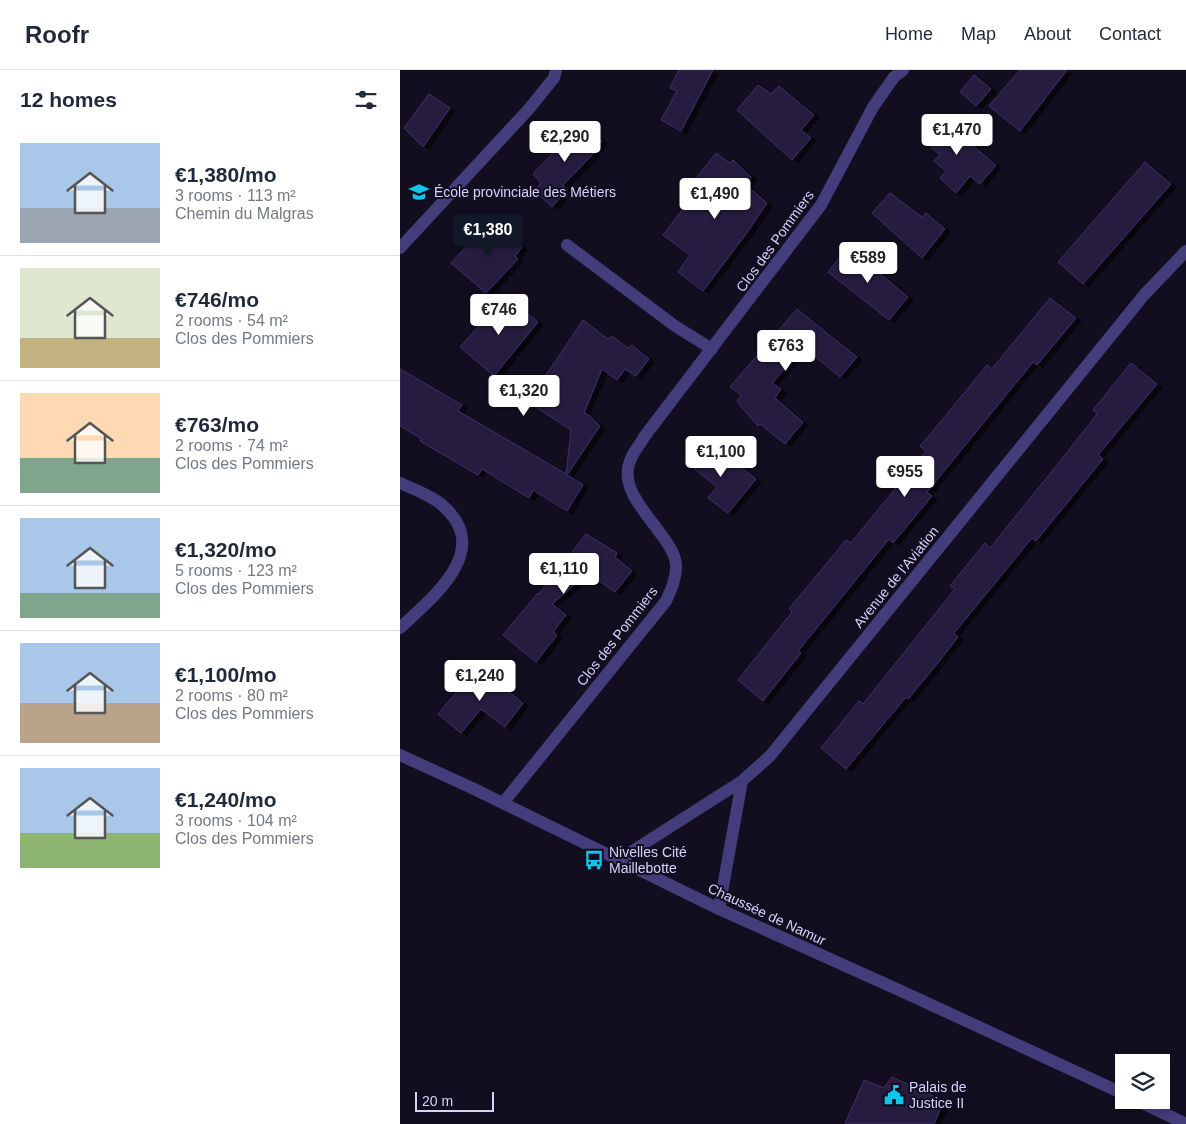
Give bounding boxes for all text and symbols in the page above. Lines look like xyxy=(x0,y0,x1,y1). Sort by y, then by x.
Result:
text: Roofr xyxy=(25,21,89,48)
text: Home xyxy=(885,24,933,44)
text: Map xyxy=(961,24,996,44)
text: About xyxy=(1024,24,1071,44)
text: Contact xyxy=(1099,24,1161,44)
icon: filters xyxy=(352,86,380,114)
text: 12 homes xyxy=(20,88,117,111)
pin: €1,470 xyxy=(916,114,998,156)
pin: €2,290 xyxy=(524,121,606,163)
text: €1,470 xyxy=(933,121,981,138)
text: €2,290 xyxy=(541,128,589,145)
icon: home xyxy=(60,163,120,223)
text: €1,380/mo xyxy=(175,163,277,186)
pin: €1,490 xyxy=(674,178,756,220)
school or university icon: École provinciale des Métiers xyxy=(408,181,430,203)
place label: École provinciale des Métiers xyxy=(434,184,616,200)
text: €1,490 xyxy=(691,185,739,202)
text: 3 rooms · 113 m² xyxy=(175,187,296,204)
street label: Clos des Pommiers xyxy=(733,187,817,295)
text: Chemin du Malgras xyxy=(175,205,314,222)
pin: €1,380 xyxy=(447,214,529,256)
text: €1,380 xyxy=(464,221,512,238)
pin: €589 xyxy=(838,242,898,284)
text: €589 xyxy=(850,249,886,266)
icon: home xyxy=(60,288,120,348)
text: €746/mo xyxy=(175,288,259,311)
pin: €746 xyxy=(469,294,529,336)
text: €746 xyxy=(481,301,517,318)
text: 2 rooms · 54 m² xyxy=(175,312,288,329)
text: Clos des Pommiers xyxy=(175,330,314,347)
pin: €763 xyxy=(756,330,816,372)
text: €763 xyxy=(768,337,804,354)
pin: €1,320 xyxy=(483,374,565,417)
text: €1,320 xyxy=(500,382,548,399)
icon: home xyxy=(60,413,120,473)
text: €763/mo xyxy=(175,413,259,436)
pin: €1,100 xyxy=(680,436,762,478)
text: 2 rooms · 74 m² xyxy=(175,437,288,454)
text: €1,100 xyxy=(697,443,745,460)
text: Clos des Pommiers xyxy=(175,455,314,472)
pin: €955 xyxy=(875,456,935,498)
text: €955 xyxy=(887,463,923,480)
street label: Avenue de l'Aviation xyxy=(850,523,942,631)
icon: home xyxy=(60,538,120,598)
text: €1,320/mo xyxy=(175,538,277,561)
pin: €1,110 xyxy=(523,552,605,595)
text: €1,110 xyxy=(540,560,588,577)
text: 5 rooms · 123 m² xyxy=(175,562,297,579)
text: Clos des Pommiers xyxy=(175,580,314,597)
street label: Clos des Pommiers xyxy=(573,583,661,689)
pin: €1,240 xyxy=(439,660,521,702)
icon: home xyxy=(60,663,120,723)
text: €1,100/mo xyxy=(175,663,277,686)
text: €1,240 xyxy=(456,667,504,684)
text: 2 rooms · 80 m² xyxy=(175,687,288,704)
text: Clos des Pommiers xyxy=(175,705,314,722)
icon: home xyxy=(60,788,120,848)
text: €1,240/mo xyxy=(175,788,277,811)
text: 3 rooms · 104 m² xyxy=(175,812,297,829)
text: Clos des Pommiers xyxy=(175,830,314,847)
place label: Nivelles Cité Maillebotte xyxy=(609,844,687,876)
bus stop icon: Nivelles Cité Maillebotte xyxy=(583,849,605,871)
street label: Chaussée de Namur xyxy=(705,880,829,949)
map controls xyxy=(1115,1054,1170,1109)
button: layers xyxy=(1115,1054,1170,1109)
place label: Palais de Justice II xyxy=(909,1079,967,1111)
public building icon: Palais de Justice II xyxy=(883,1084,905,1106)
scale bar xyxy=(415,1089,494,1112)
text: 20 m xyxy=(422,1093,453,1109)

